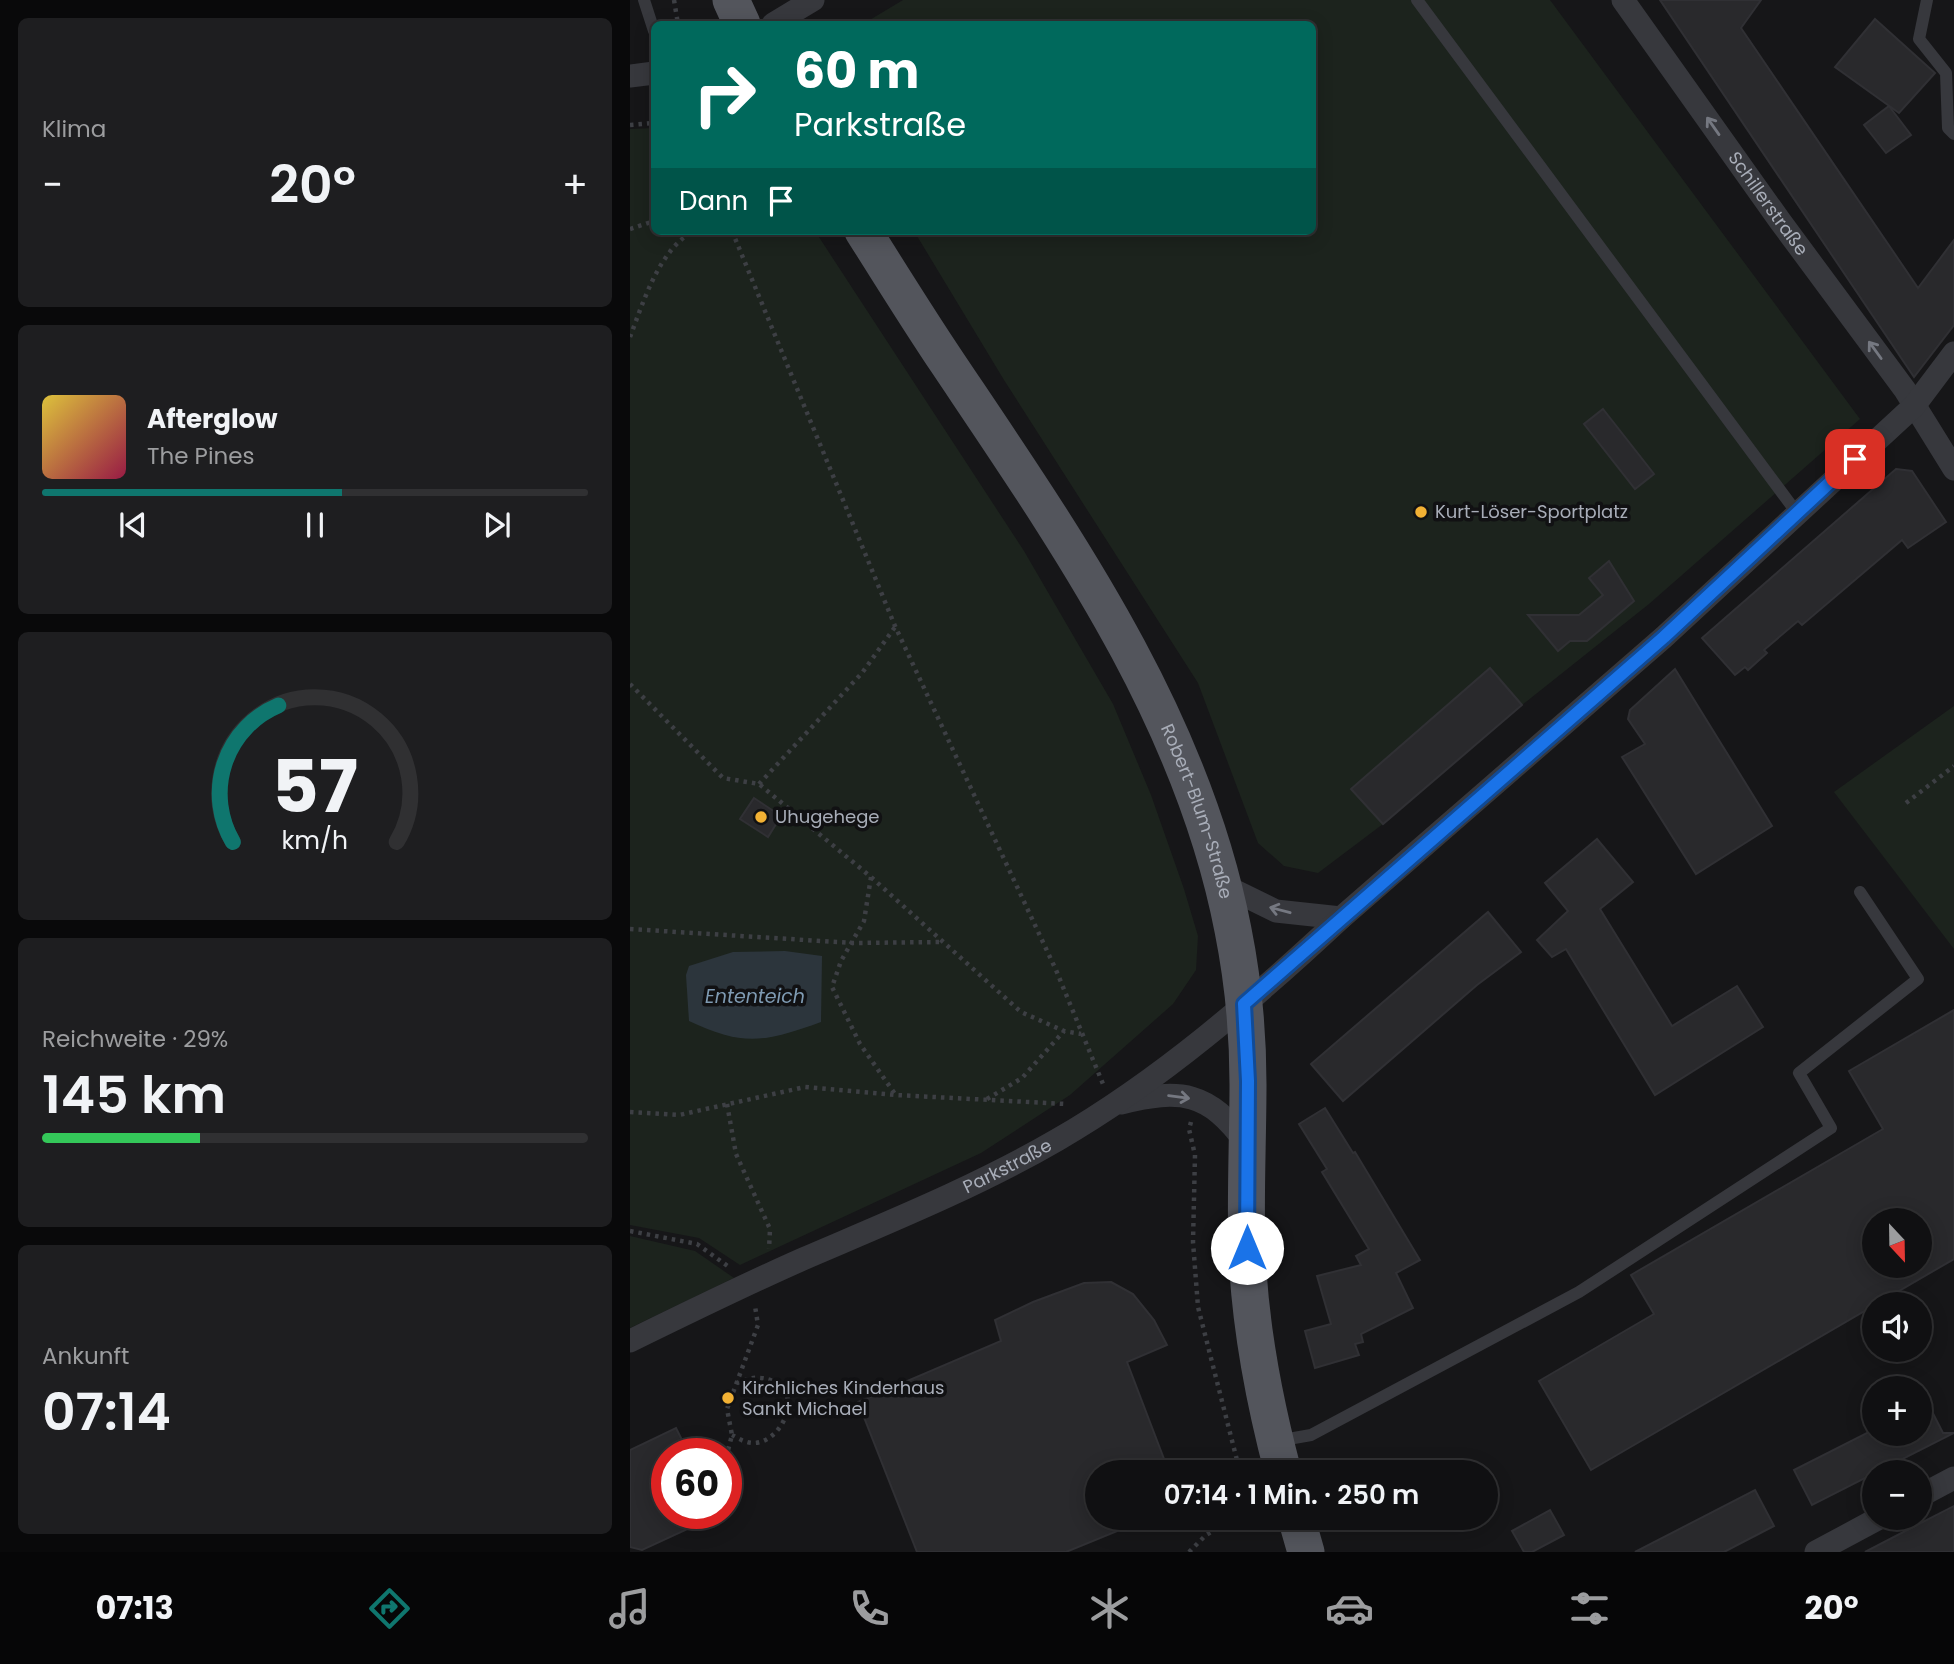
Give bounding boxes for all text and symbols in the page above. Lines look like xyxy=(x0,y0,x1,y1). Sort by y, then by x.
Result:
text: 60 m xyxy=(794,37,919,105)
icon: right xyxy=(679,49,770,140)
text: Parkstraße xyxy=(794,102,966,147)
text: Klima xyxy=(42,113,106,145)
one-way arrow xyxy=(1706,117,1720,136)
street label: Schillerstraße xyxy=(1723,146,1814,260)
text: 20° xyxy=(269,148,356,221)
text: − xyxy=(42,158,63,211)
text: + xyxy=(562,158,588,211)
icon: arrive xyxy=(762,182,800,220)
text: Dann xyxy=(679,183,748,219)
one-way arrow xyxy=(1868,341,1882,360)
text: Afterglow xyxy=(147,401,278,437)
pin xyxy=(1825,429,1885,489)
text: The Pines xyxy=(147,440,255,472)
icon: arrive xyxy=(1836,440,1874,478)
place label: Kurt-Löser-Sportplatz xyxy=(1435,499,1628,524)
marker: Kurt-Löser-Sportplatz xyxy=(1413,504,1429,520)
icon: previous xyxy=(114,506,152,544)
icon: pause xyxy=(296,506,334,544)
icon: next xyxy=(478,506,516,544)
street label: Robert-Blum-Straße xyxy=(1155,720,1239,901)
text: 57 xyxy=(272,736,358,837)
place label: Uhugehege xyxy=(775,804,880,829)
marker: Uhugehege xyxy=(753,809,769,825)
text: km/h xyxy=(282,823,348,858)
one-way arrow xyxy=(1269,903,1291,916)
water label: Ententeich xyxy=(705,983,805,1010)
text: Reichweite · 29% xyxy=(42,1023,228,1055)
text: 145 km xyxy=(42,1058,226,1131)
one-way arrow xyxy=(1167,1090,1189,1103)
street label: Parkstraße xyxy=(959,1133,1056,1199)
north arrow xyxy=(1862,1208,1932,1278)
map controls xyxy=(1862,1208,1932,1530)
position arrow xyxy=(1210,1211,1284,1285)
button: sound xyxy=(1862,1292,1932,1362)
text: Ankunft xyxy=(42,1340,129,1372)
text: 07:14 xyxy=(42,1375,171,1448)
place label: Kirchliches Kinderhaus Sankt Michael xyxy=(742,1375,944,1421)
button: + xyxy=(1862,1376,1932,1446)
marker: Kirchliches Kinderhaus Sankt Michael xyxy=(720,1390,736,1406)
speed limit sign: 60 xyxy=(651,1438,742,1529)
button: − xyxy=(1862,1460,1932,1530)
text: 07:14 · 1 Min. · 250 m xyxy=(1164,1477,1419,1513)
icon: directions xyxy=(365,1584,414,1633)
icon: music xyxy=(605,1584,654,1633)
icon: phone xyxy=(845,1584,894,1633)
icon: climate xyxy=(1085,1584,1134,1633)
icon: car xyxy=(1325,1584,1374,1633)
icon: filters xyxy=(1565,1584,1614,1633)
text: 07:13 xyxy=(95,1585,174,1630)
text: 20° xyxy=(1805,1585,1858,1630)

